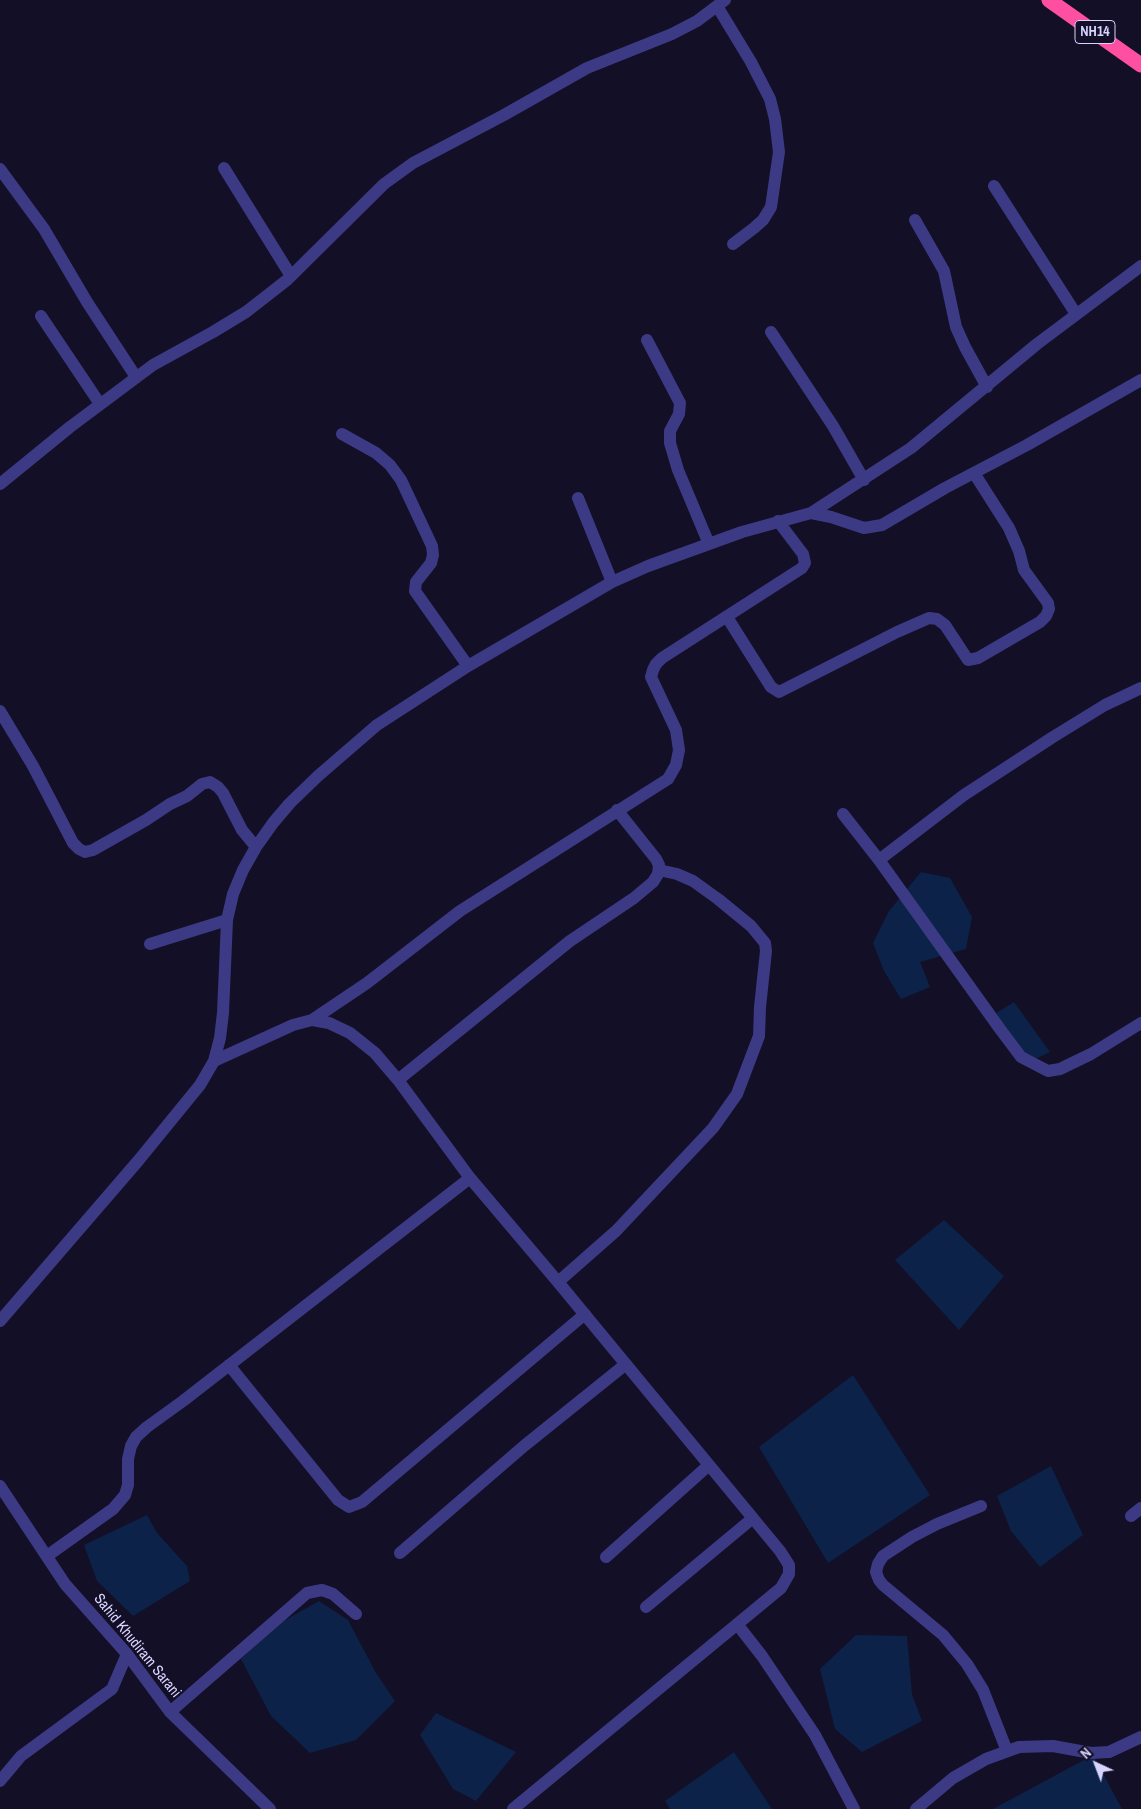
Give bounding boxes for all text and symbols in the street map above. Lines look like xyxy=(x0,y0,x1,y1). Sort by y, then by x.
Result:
road number: NH14 xyxy=(1075,21,1115,44)
street label: Sahid Khudiram Sarani xyxy=(90,1590,184,1702)
north arrow xyxy=(1071,1739,1121,1789)
text: N xyxy=(1077,1744,1095,1762)

